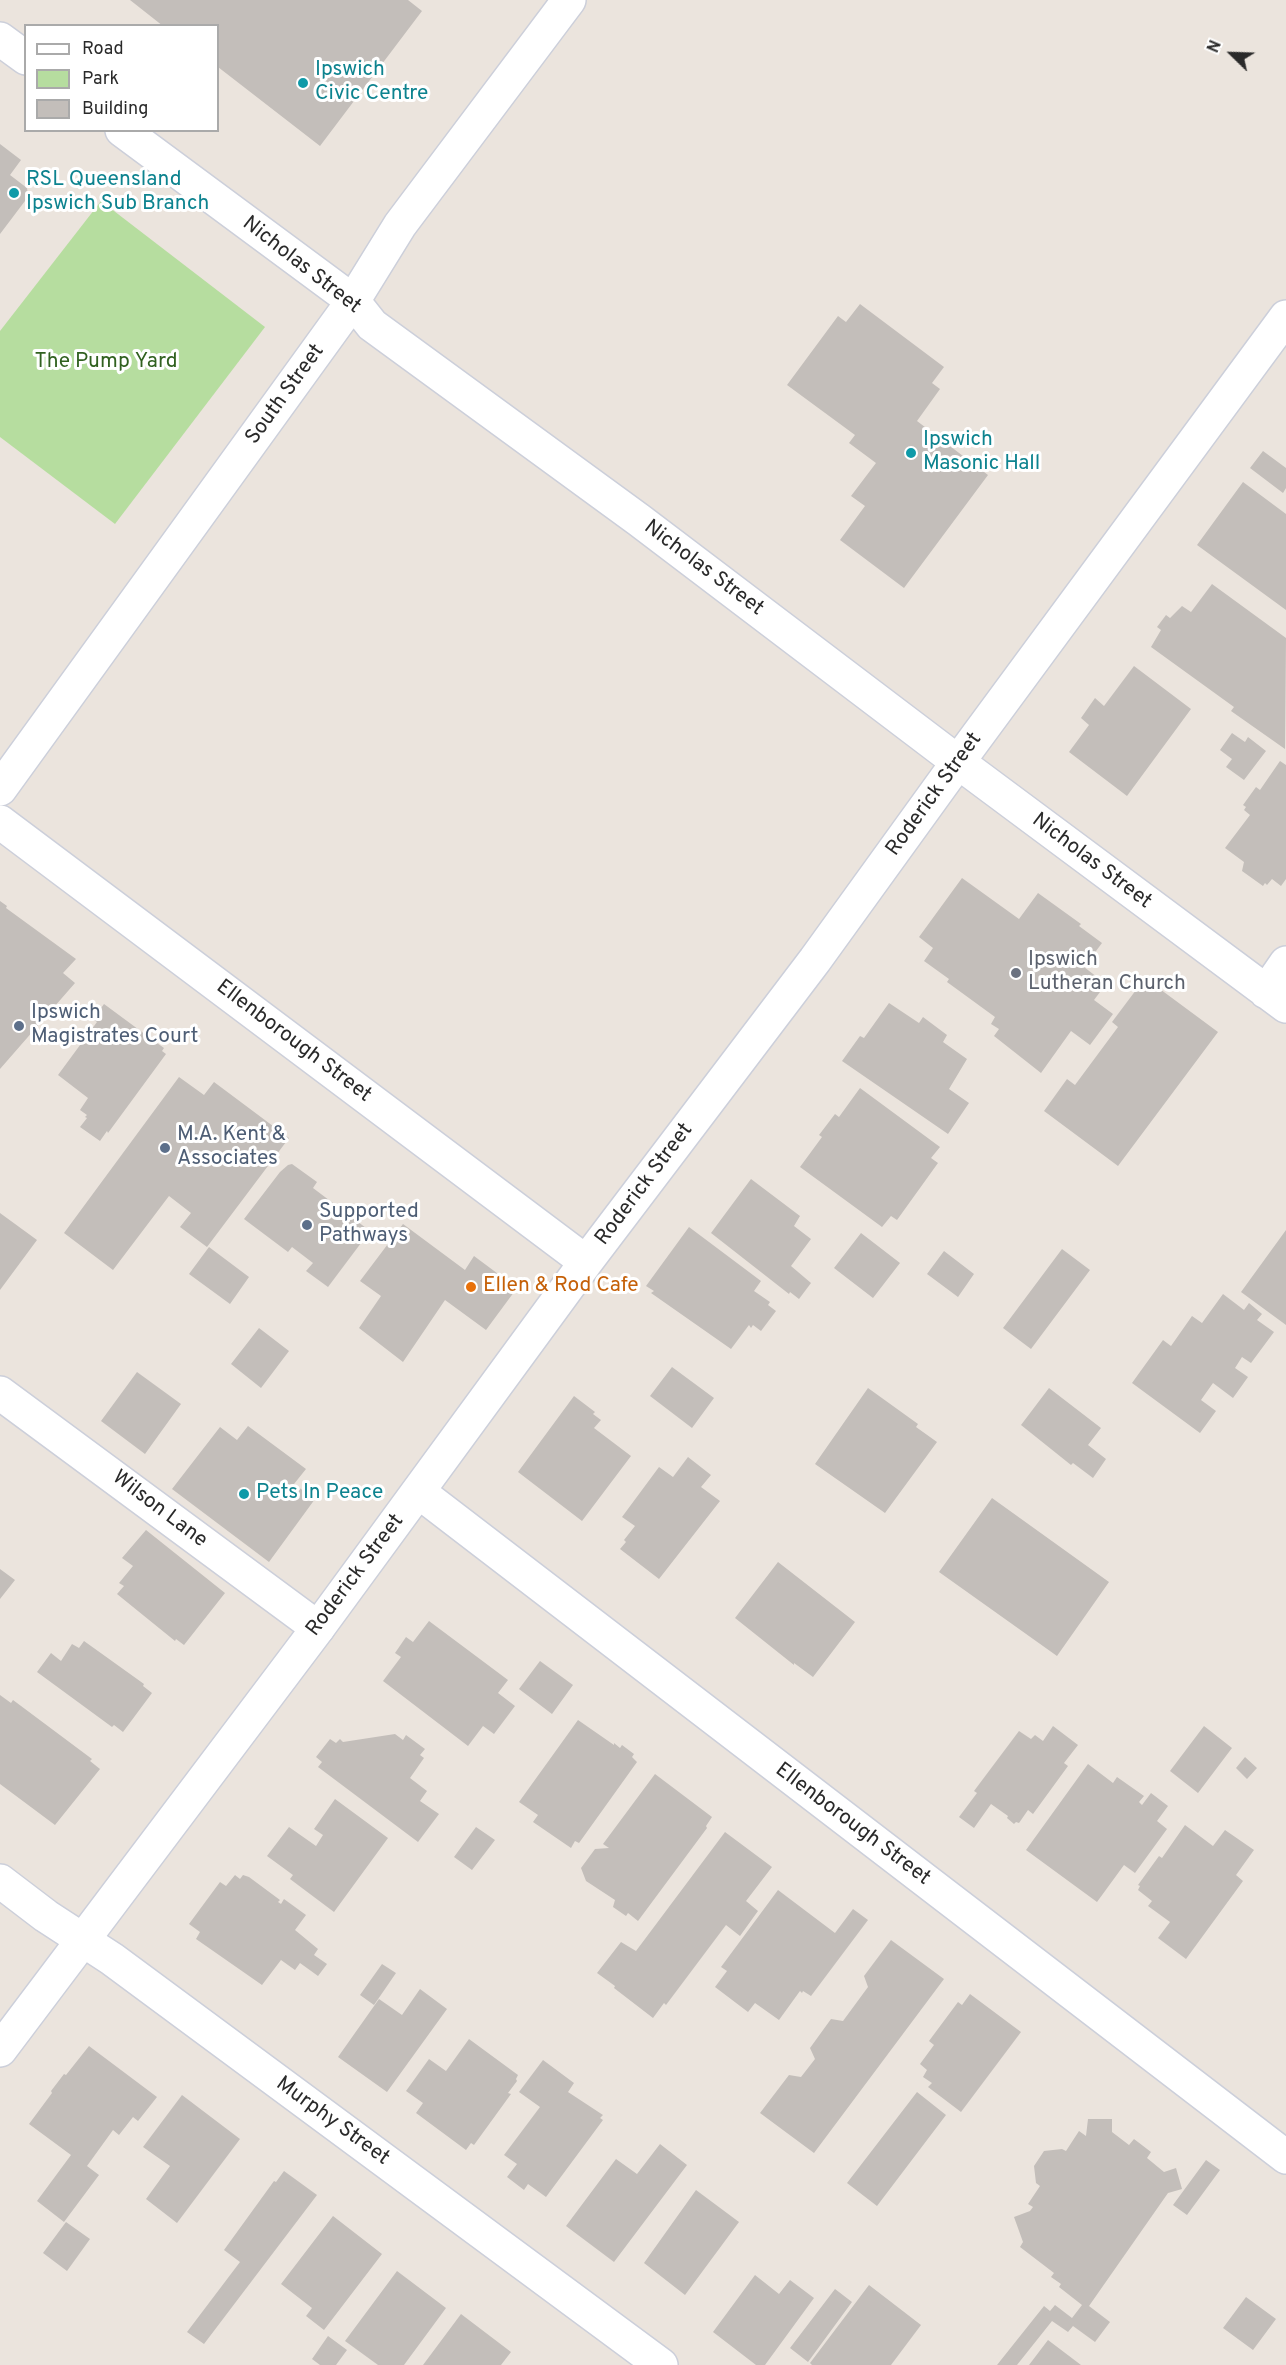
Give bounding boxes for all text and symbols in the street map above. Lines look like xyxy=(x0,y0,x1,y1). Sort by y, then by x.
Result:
legend xyxy=(24,24,219,132)
north arrow xyxy=(1202,24,1262,84)
text: Road xyxy=(82,38,124,61)
text: N xyxy=(1204,38,1227,56)
place label: Ipswich Civic Centre xyxy=(315,58,428,108)
text: Park xyxy=(82,68,119,91)
marker: Ipswich Civic Centre xyxy=(296,76,310,90)
text: Building xyxy=(82,98,148,121)
place label: RSL Queensland Ipswich Sub Branch xyxy=(26,168,209,218)
marker: RSL Queensland Ipswich Sub Branch xyxy=(7,186,21,200)
street label: Nicholas Street xyxy=(237,212,365,320)
street label: South Street xyxy=(241,340,331,450)
park label: The Pump Yard xyxy=(34,350,178,376)
place label: Ipswich Masonic Hall xyxy=(923,428,1040,478)
marker: Ipswich Masonic Hall xyxy=(904,446,918,460)
street label: Nicholas Street xyxy=(638,516,768,622)
street label: Roderick Street xyxy=(882,728,988,862)
street label: Nicholas Street xyxy=(1026,809,1156,915)
place label: Ipswich Lutheran Church xyxy=(1028,948,1186,998)
marker: Ipswich Lutheran Church xyxy=(1009,966,1023,980)
street label: Ellenborough Street xyxy=(210,975,376,1109)
place label: Ipswich Magistrates Court xyxy=(31,1001,198,1051)
marker: Ipswich Magistrates Court xyxy=(12,1019,26,1033)
street label: Roderick Street xyxy=(591,1119,699,1251)
place label: M.A. Kent & Associates xyxy=(177,1123,286,1173)
marker: M.A. Kent & Associates xyxy=(158,1141,172,1155)
place label: Supported Pathways xyxy=(319,1200,419,1250)
marker: Supported Pathways xyxy=(300,1218,314,1232)
place label: Ellen & Rod Cafe xyxy=(483,1274,639,1300)
marker: Ellen & Rod Cafe xyxy=(464,1280,478,1294)
street label: Wilson Lane xyxy=(106,1466,212,1554)
place label: Pets In Peace xyxy=(256,1481,383,1507)
marker: Pets In Peace xyxy=(237,1487,251,1501)
street label: Roderick Street xyxy=(302,1510,410,1642)
street label: Ellenborough Street xyxy=(769,1758,935,1892)
street label: Murphy Street xyxy=(270,2072,394,2172)

